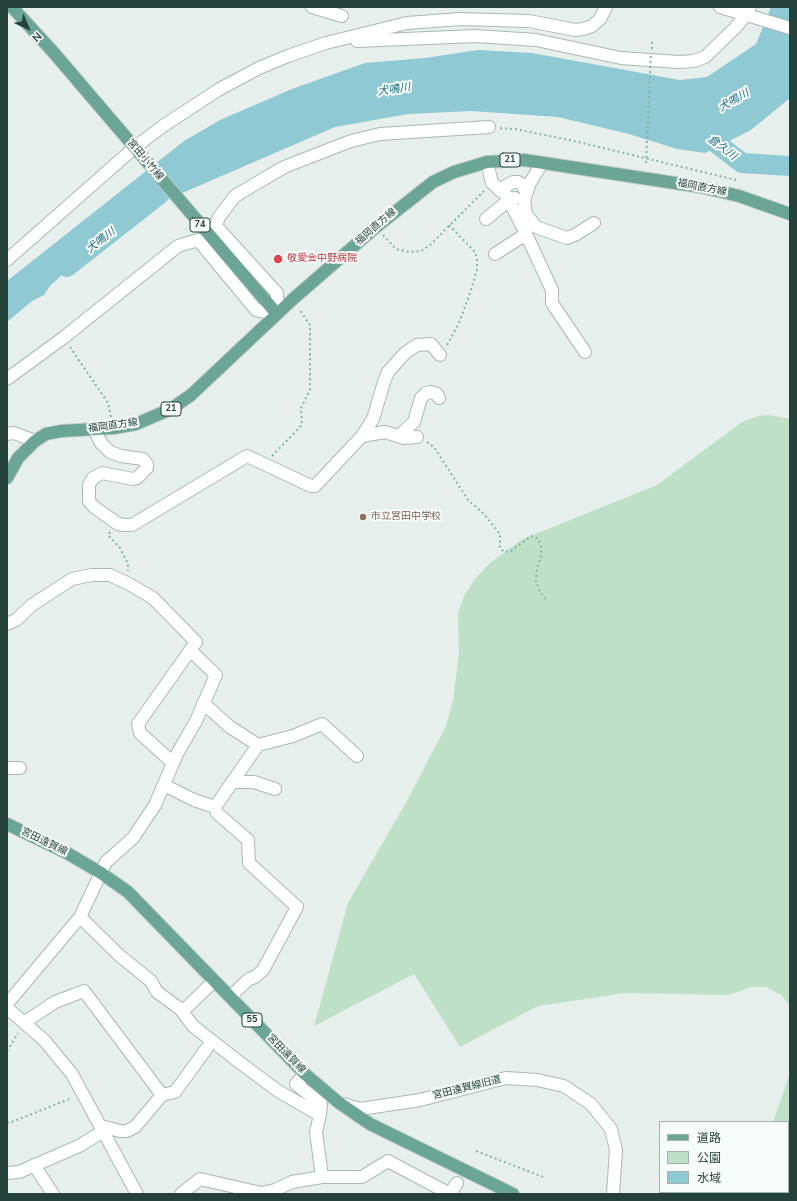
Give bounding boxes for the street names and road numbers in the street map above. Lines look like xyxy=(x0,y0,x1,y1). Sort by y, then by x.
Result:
street label: 宮田小竹線 xyxy=(124,137,166,183)
road number: 21 xyxy=(500,153,520,167)
street label: 福岡直方線 xyxy=(676,177,728,199)
street label: 福岡直方線 xyxy=(353,206,399,248)
road number: 74 xyxy=(190,218,210,232)
road number: 21 xyxy=(161,402,181,416)
street label: 福岡直方線 xyxy=(87,417,139,435)
street label: 宮田遠賀線 xyxy=(19,826,69,858)
road number: 55 xyxy=(242,1013,262,1027)
street label: 宮田遠賀線 xyxy=(264,1032,308,1076)
street label: 宮田遠賀線旧道 xyxy=(432,1074,502,1102)

